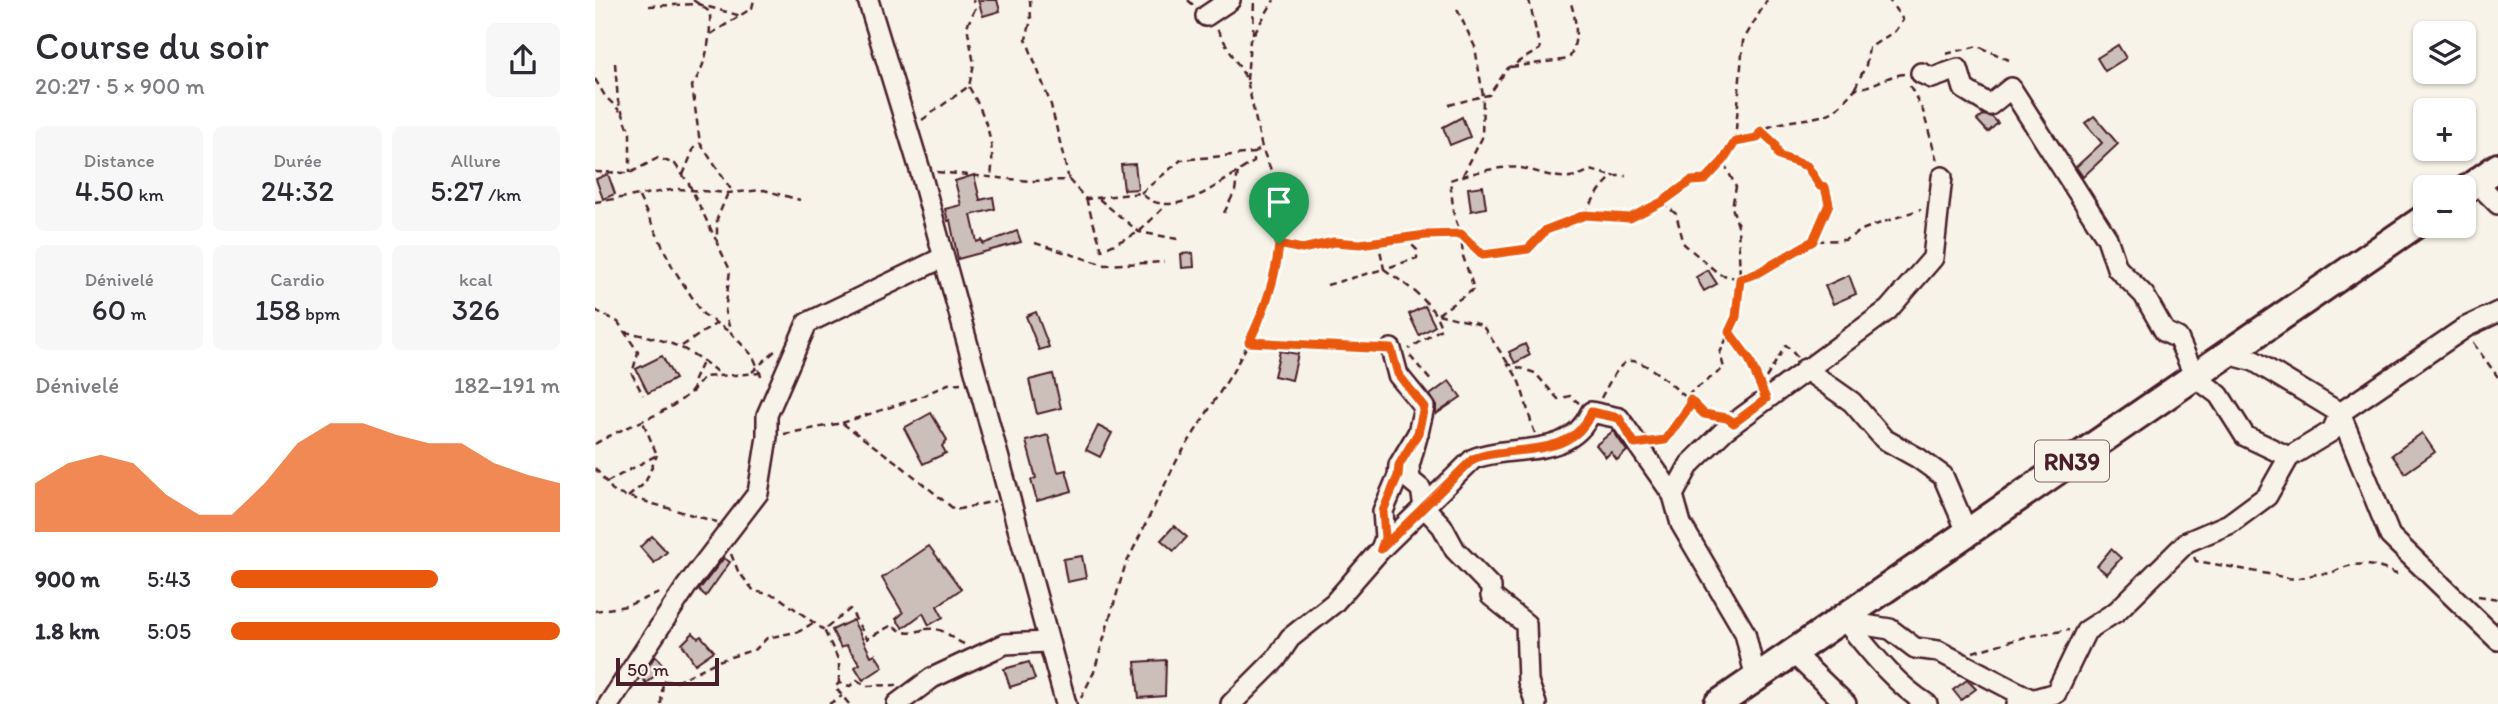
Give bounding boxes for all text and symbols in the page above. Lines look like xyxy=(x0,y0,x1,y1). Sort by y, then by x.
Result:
map controls xyxy=(2413,21,2476,238)
button: layers xyxy=(2413,21,2476,84)
text: Course du soir xyxy=(35,23,269,69)
button: share xyxy=(486,23,560,97)
text: 20:27 · 5 × 900 m xyxy=(35,72,205,100)
button: + xyxy=(2413,98,2476,161)
text: Distance xyxy=(84,149,155,172)
text: Durée xyxy=(273,149,322,172)
text: Allure xyxy=(451,149,501,172)
text: 4.50 xyxy=(75,172,134,209)
text: 24:32 xyxy=(261,172,334,209)
text: 5:27 xyxy=(430,172,484,209)
pin xyxy=(1249,172,1309,244)
button: − xyxy=(2413,175,2476,238)
text: km xyxy=(134,183,164,206)
text: /km xyxy=(484,183,521,206)
icon: arrive xyxy=(1260,183,1298,221)
text: Dénivelé xyxy=(84,268,154,291)
text: Cardio xyxy=(270,268,325,291)
text: kcal xyxy=(459,268,493,291)
text: 60 xyxy=(92,291,126,328)
text: 158 xyxy=(255,291,301,328)
text: 326 xyxy=(452,291,500,328)
text: m xyxy=(126,302,146,325)
text: bpm xyxy=(301,302,340,325)
text: Dénivelé xyxy=(35,371,119,399)
text: 182–191 m xyxy=(454,371,560,399)
road number: RN39 xyxy=(2035,440,2109,482)
text: 900 m xyxy=(35,565,100,593)
text: 5:43 xyxy=(147,565,191,593)
text: 1.8 km xyxy=(35,617,100,645)
text: 5:05 xyxy=(147,617,191,645)
scale bar xyxy=(616,655,719,687)
text: 50 m xyxy=(627,658,669,681)

